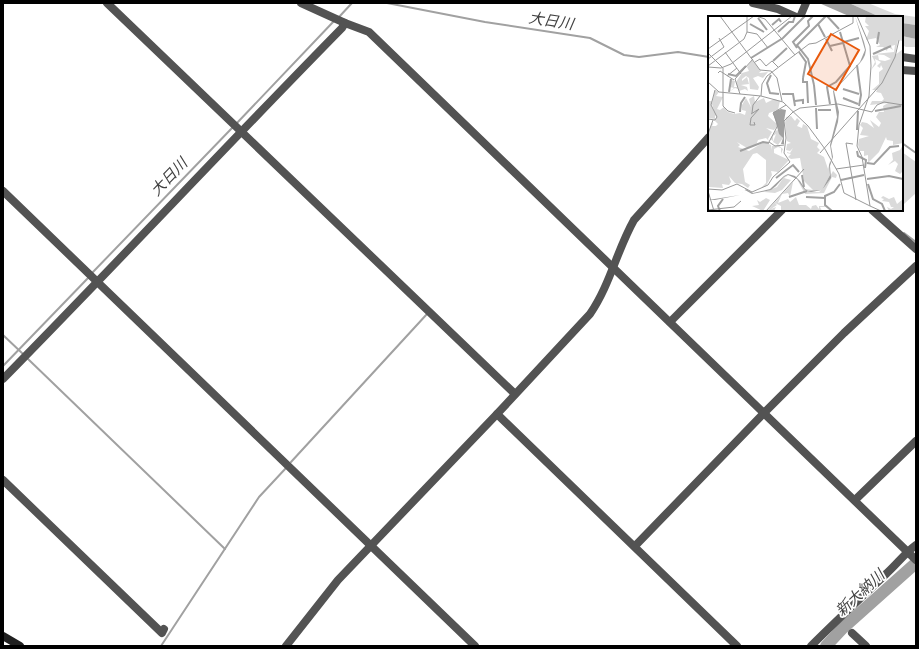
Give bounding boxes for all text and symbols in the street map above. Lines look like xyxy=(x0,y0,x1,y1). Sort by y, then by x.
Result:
water label: 大日川 xyxy=(527,8,577,34)
inset map xyxy=(708,16,903,211)
water label: 大日川 xyxy=(146,152,192,199)
water label: 新大納川 xyxy=(831,564,890,620)

